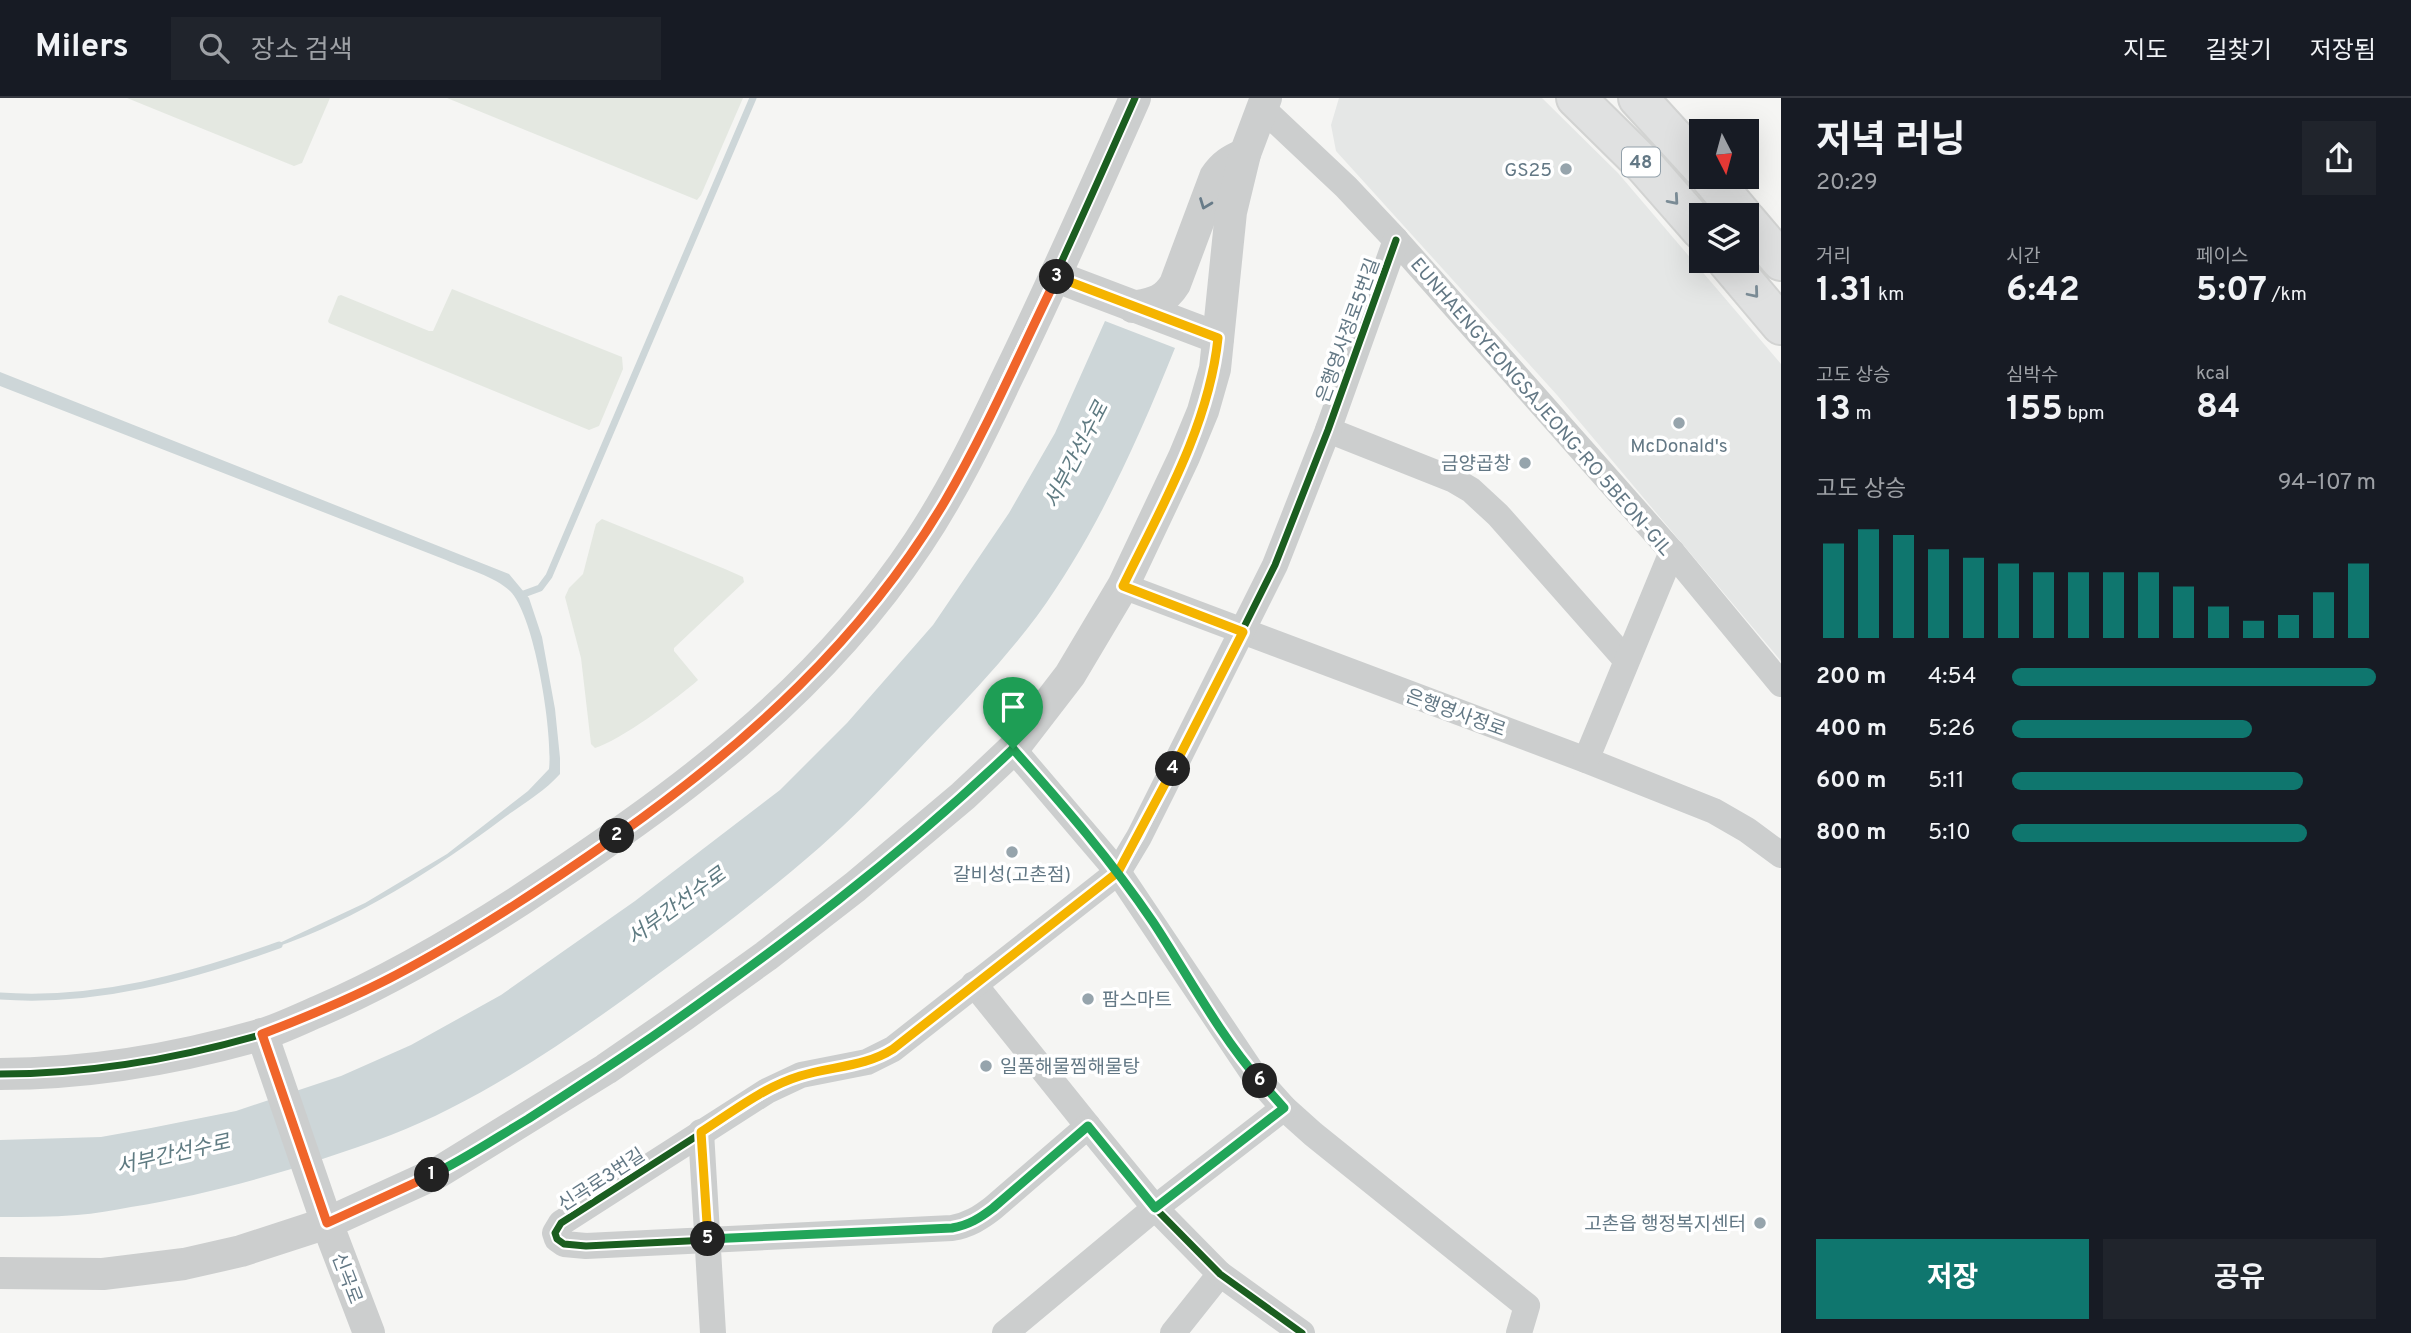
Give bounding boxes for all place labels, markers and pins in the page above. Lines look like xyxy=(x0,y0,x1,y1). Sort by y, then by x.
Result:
place label: GS25 xyxy=(1504,159,1552,183)
marker: GS25 xyxy=(1558,161,1574,177)
pin: 3 xyxy=(1040,260,1074,294)
marker: McDonald's xyxy=(1671,415,1687,431)
place label: McDonald's xyxy=(1630,435,1728,459)
place label: 금양곱창 xyxy=(1441,453,1511,477)
marker: 금양곱창 xyxy=(1517,455,1533,471)
pin xyxy=(983,677,1043,749)
pin: 4 xyxy=(1156,752,1190,786)
pin: 2 xyxy=(600,818,634,854)
marker: 갈비성(고촌점) xyxy=(1004,844,1020,860)
place label: 갈비성(고촌점) xyxy=(953,864,1071,888)
place label: 팜스마트 xyxy=(1102,989,1172,1013)
marker: 팜스마트 xyxy=(1080,991,1096,1007)
place label: 일품해물찜해물탕 xyxy=(1000,1056,1140,1080)
marker: 일품해물찜해물탕 xyxy=(978,1058,994,1074)
pin: 6 xyxy=(1242,1063,1278,1098)
pin: 1 xyxy=(414,1158,450,1192)
place label: 고촌읍 행정복지센터 xyxy=(1584,1213,1746,1237)
marker: 고촌읍 행정복지센터 xyxy=(1752,1215,1768,1231)
pin: 5 xyxy=(690,1222,726,1256)

